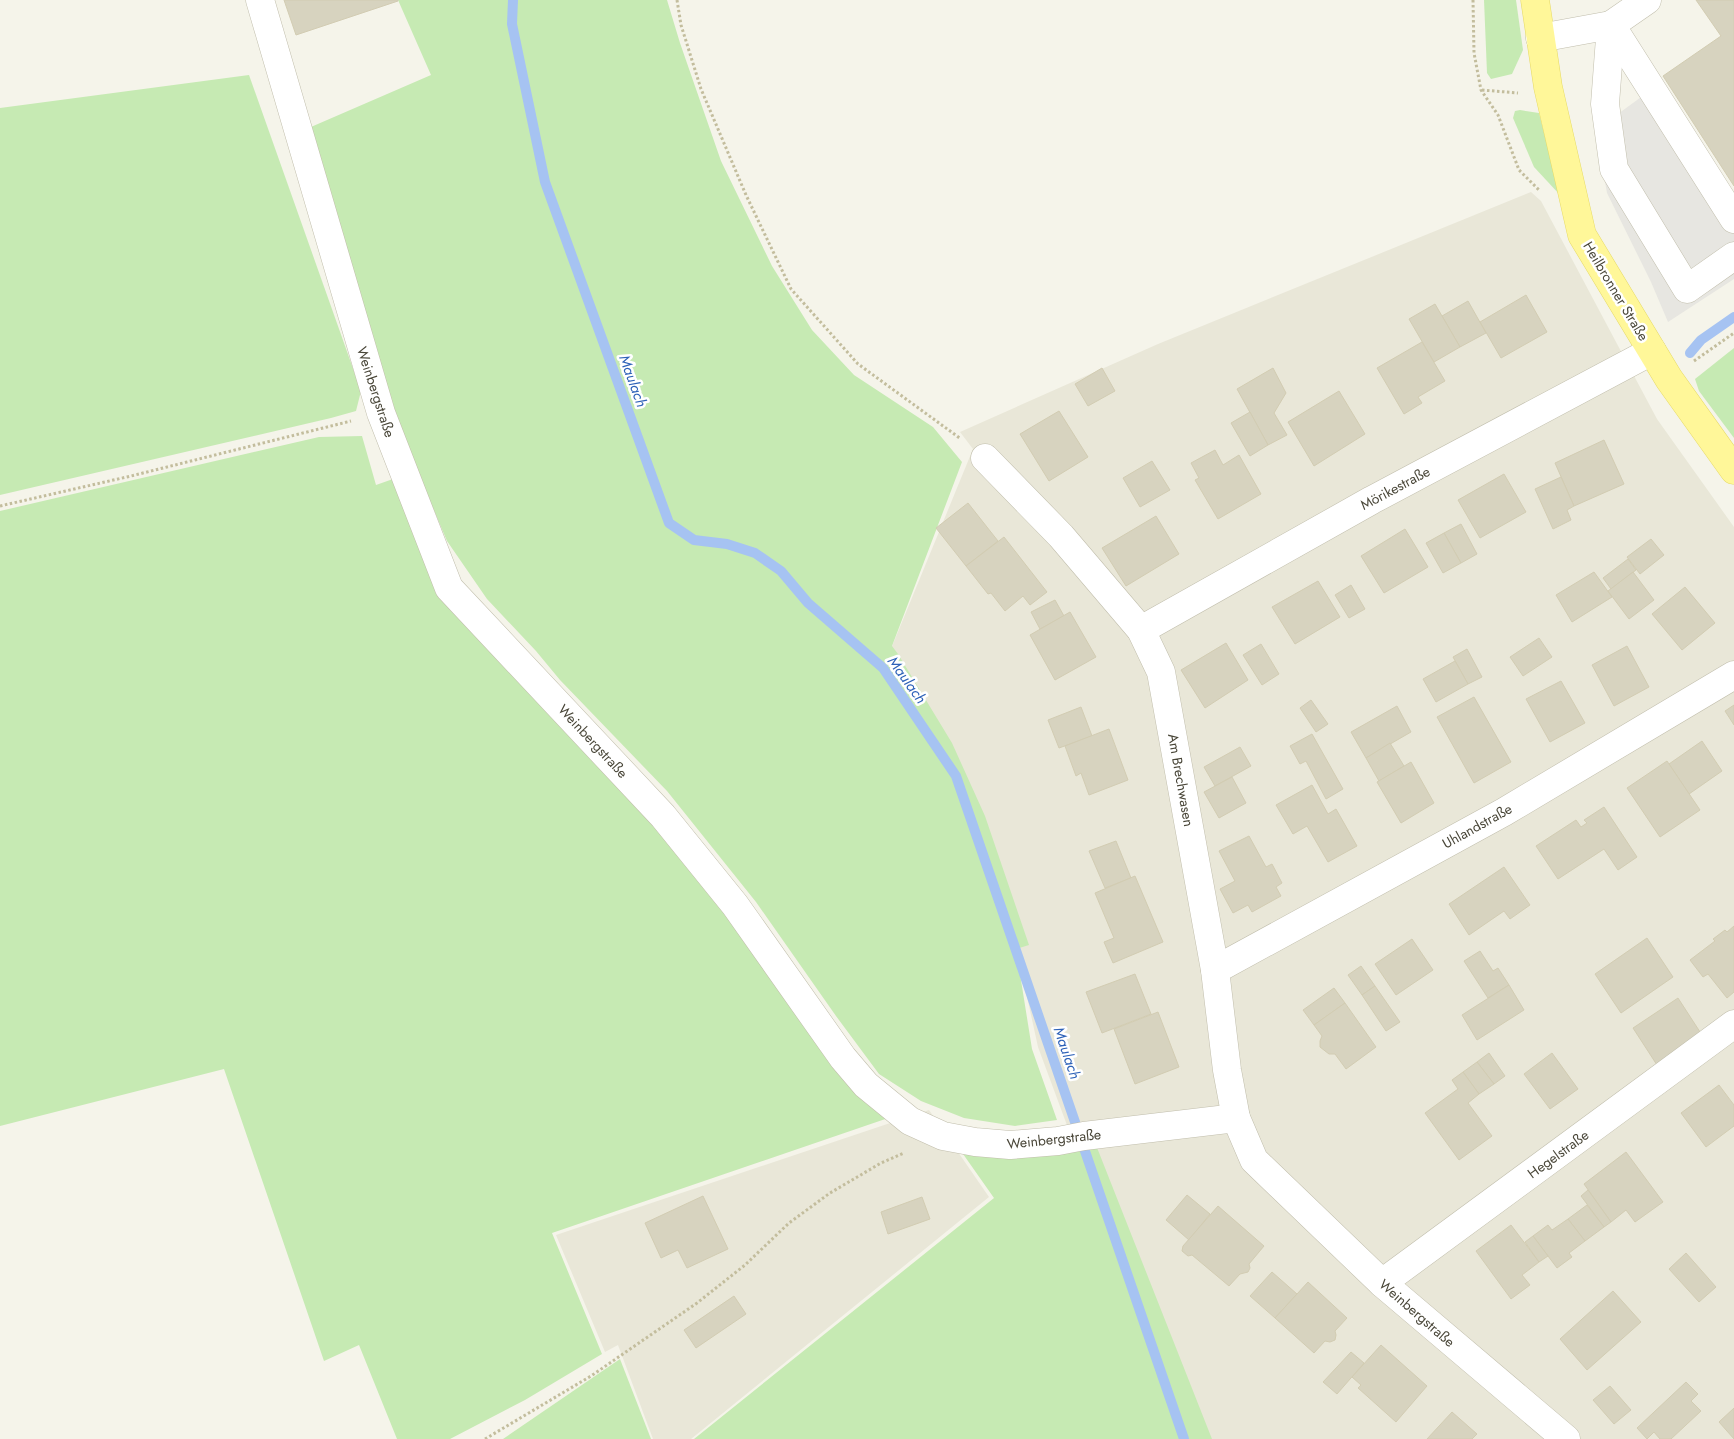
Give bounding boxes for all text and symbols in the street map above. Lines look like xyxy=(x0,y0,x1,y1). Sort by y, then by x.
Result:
street label: Heilbronner Straße xyxy=(1578,237,1654,345)
street label: Weinbergstraße xyxy=(352,344,400,440)
water label: Maulach xyxy=(613,352,653,410)
street label: Mörikestraße xyxy=(1357,461,1433,515)
water label: Maulach xyxy=(882,652,932,708)
street label: Weinbergstraße xyxy=(554,700,632,782)
street label: Am Brechwasen xyxy=(1163,732,1199,828)
street label: Uhlandstraße xyxy=(1438,799,1516,853)
water label: Maulach xyxy=(1048,1024,1086,1082)
street label: Weinbergstraße xyxy=(1006,1124,1102,1154)
street label: Hegelstraße xyxy=(1523,1125,1593,1183)
street label: Weinbergstraße xyxy=(1375,1274,1459,1352)

